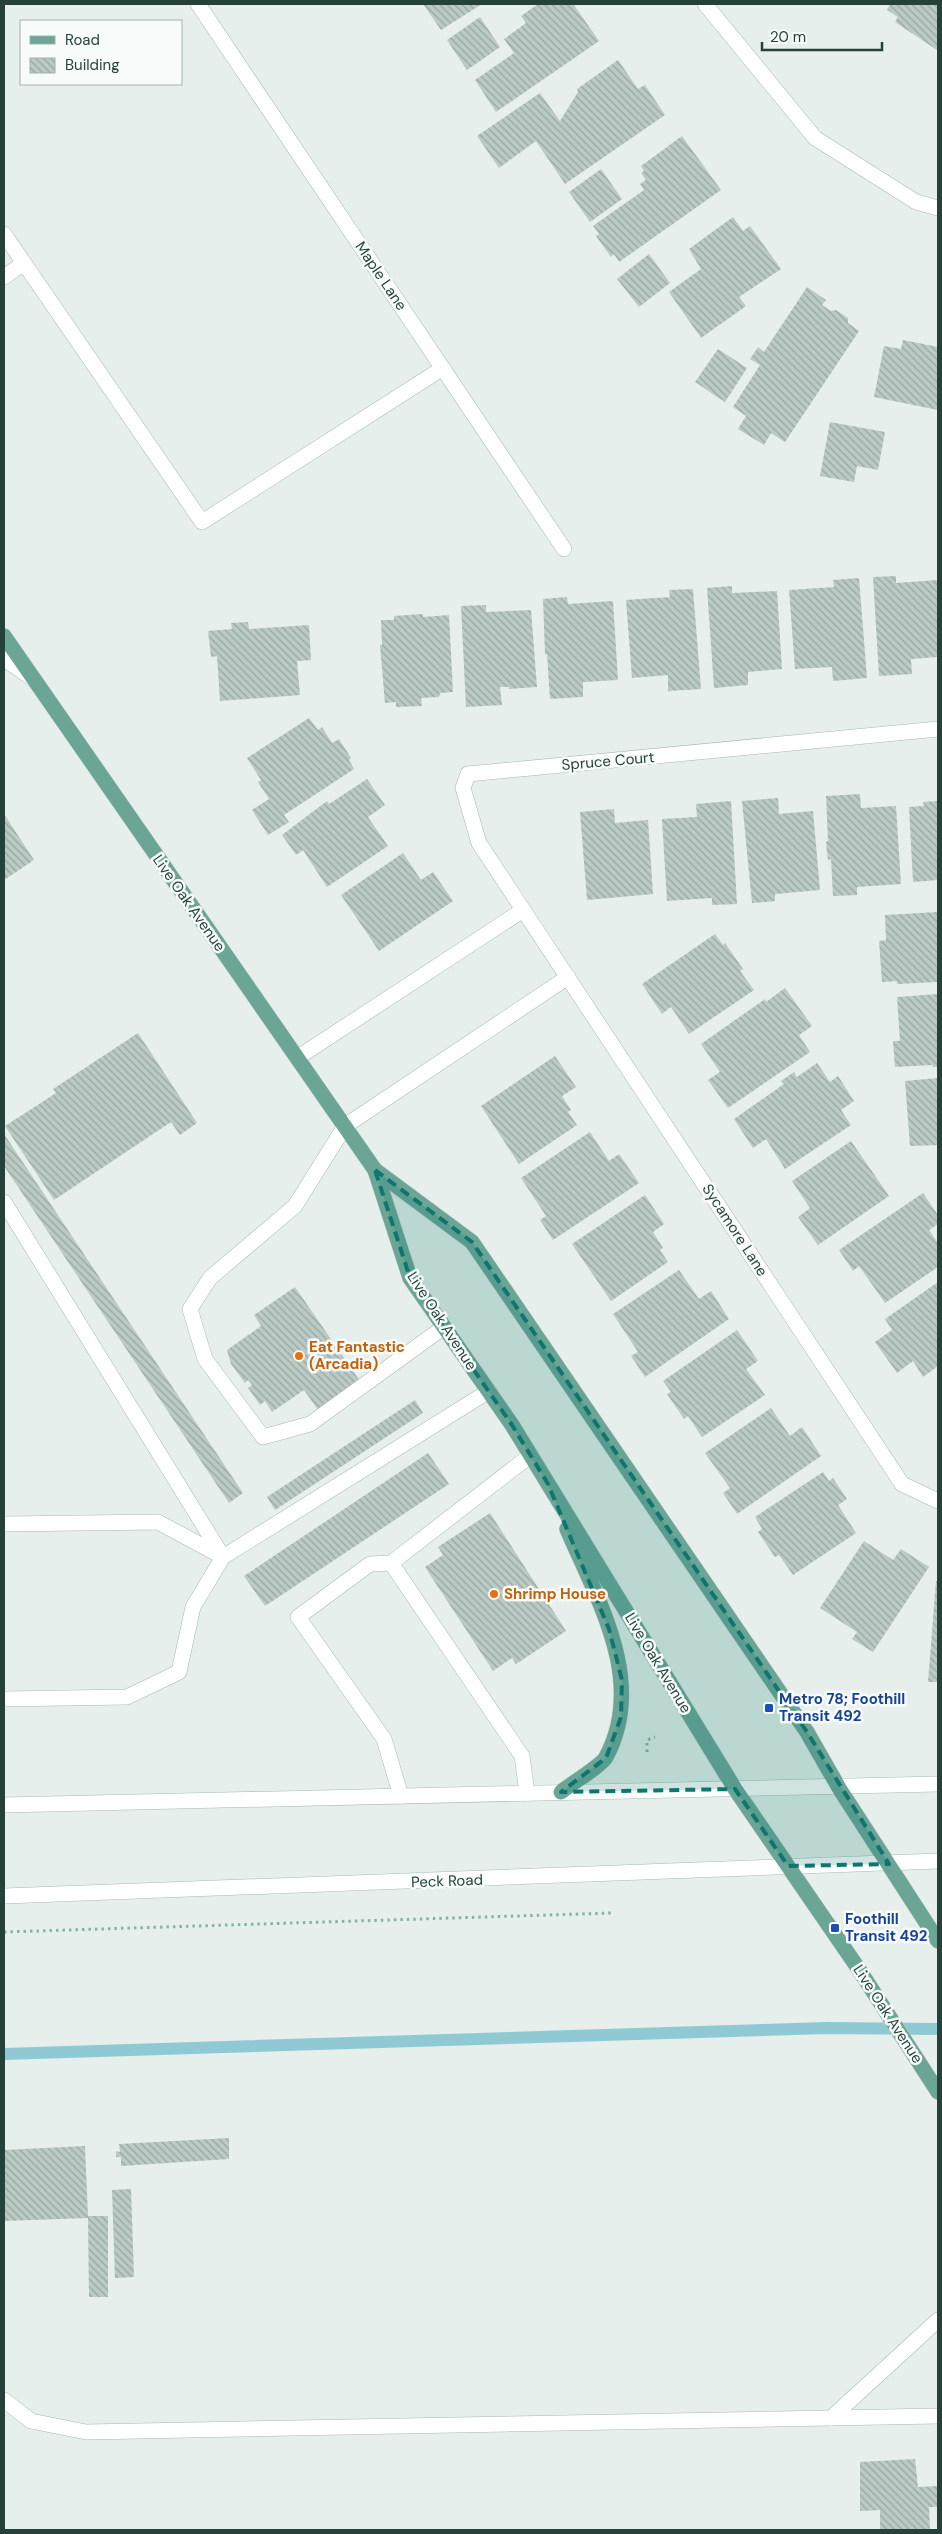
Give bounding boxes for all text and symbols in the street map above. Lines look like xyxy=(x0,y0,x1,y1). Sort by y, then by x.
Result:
legend xyxy=(20,20,182,85)
scale bar xyxy=(762,20,882,52)
text: 20 m xyxy=(770,27,806,47)
text: Road xyxy=(65,30,100,50)
text: Building xyxy=(65,55,120,75)
street label: Maple Lane xyxy=(351,238,411,314)
street label: Spruce Court xyxy=(561,747,655,775)
street label: Live Oak Avenue xyxy=(148,851,230,955)
street label: Sycamore Lane xyxy=(698,1180,772,1280)
street label: Live Oak Avenue xyxy=(403,1268,481,1374)
place label: Eat Fantastic (Arcadia) xyxy=(309,1337,405,1374)
marker: Eat Fantastic (Arcadia) xyxy=(293,1350,305,1362)
place label: Shrimp House xyxy=(504,1584,606,1604)
marker: Shrimp House xyxy=(488,1588,500,1600)
street label: Live Oak Avenue xyxy=(620,1609,696,1717)
place label: Metro 78; Foothill Transit 492 xyxy=(779,1689,905,1726)
marker: Metro 78; Foothill Transit 492 xyxy=(763,1702,775,1714)
street label: Peck Road xyxy=(411,1870,483,1892)
place label: Foothill Transit 492 xyxy=(845,1909,928,1946)
marker: Foothill Transit 492 xyxy=(829,1922,841,1934)
street label: Live Oak Avenue xyxy=(849,1961,927,2067)

